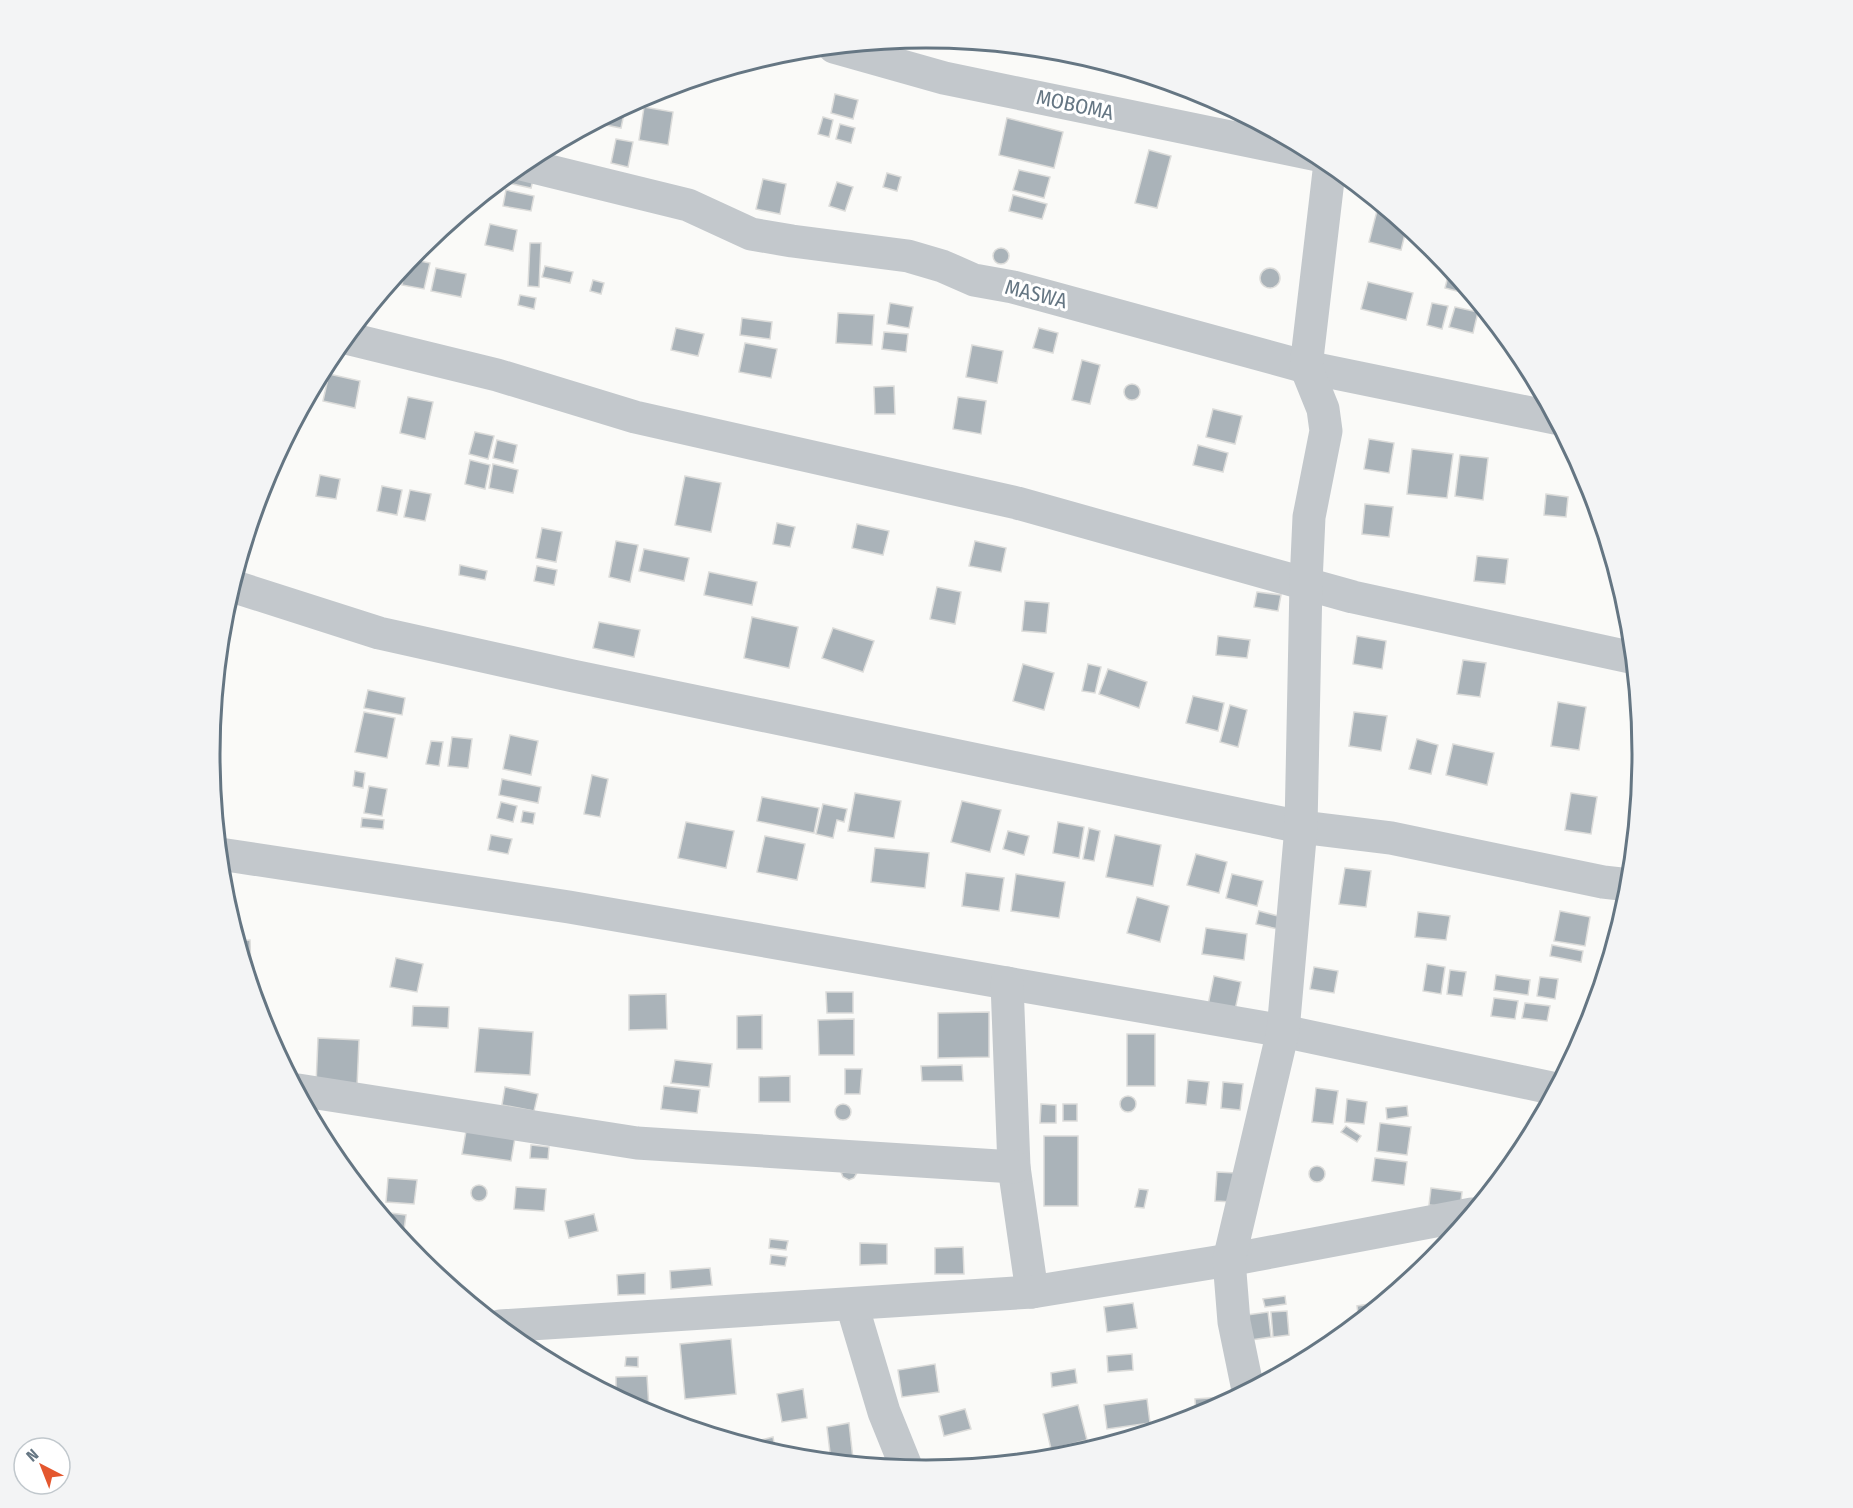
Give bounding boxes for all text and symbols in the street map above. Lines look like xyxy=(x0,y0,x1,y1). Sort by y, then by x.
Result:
street label: MOBOMA xyxy=(1034,84,1116,126)
street label: MASWA xyxy=(1002,274,1070,314)
north arrow xyxy=(12,1436,72,1496)
text: N xyxy=(22,1445,42,1465)

